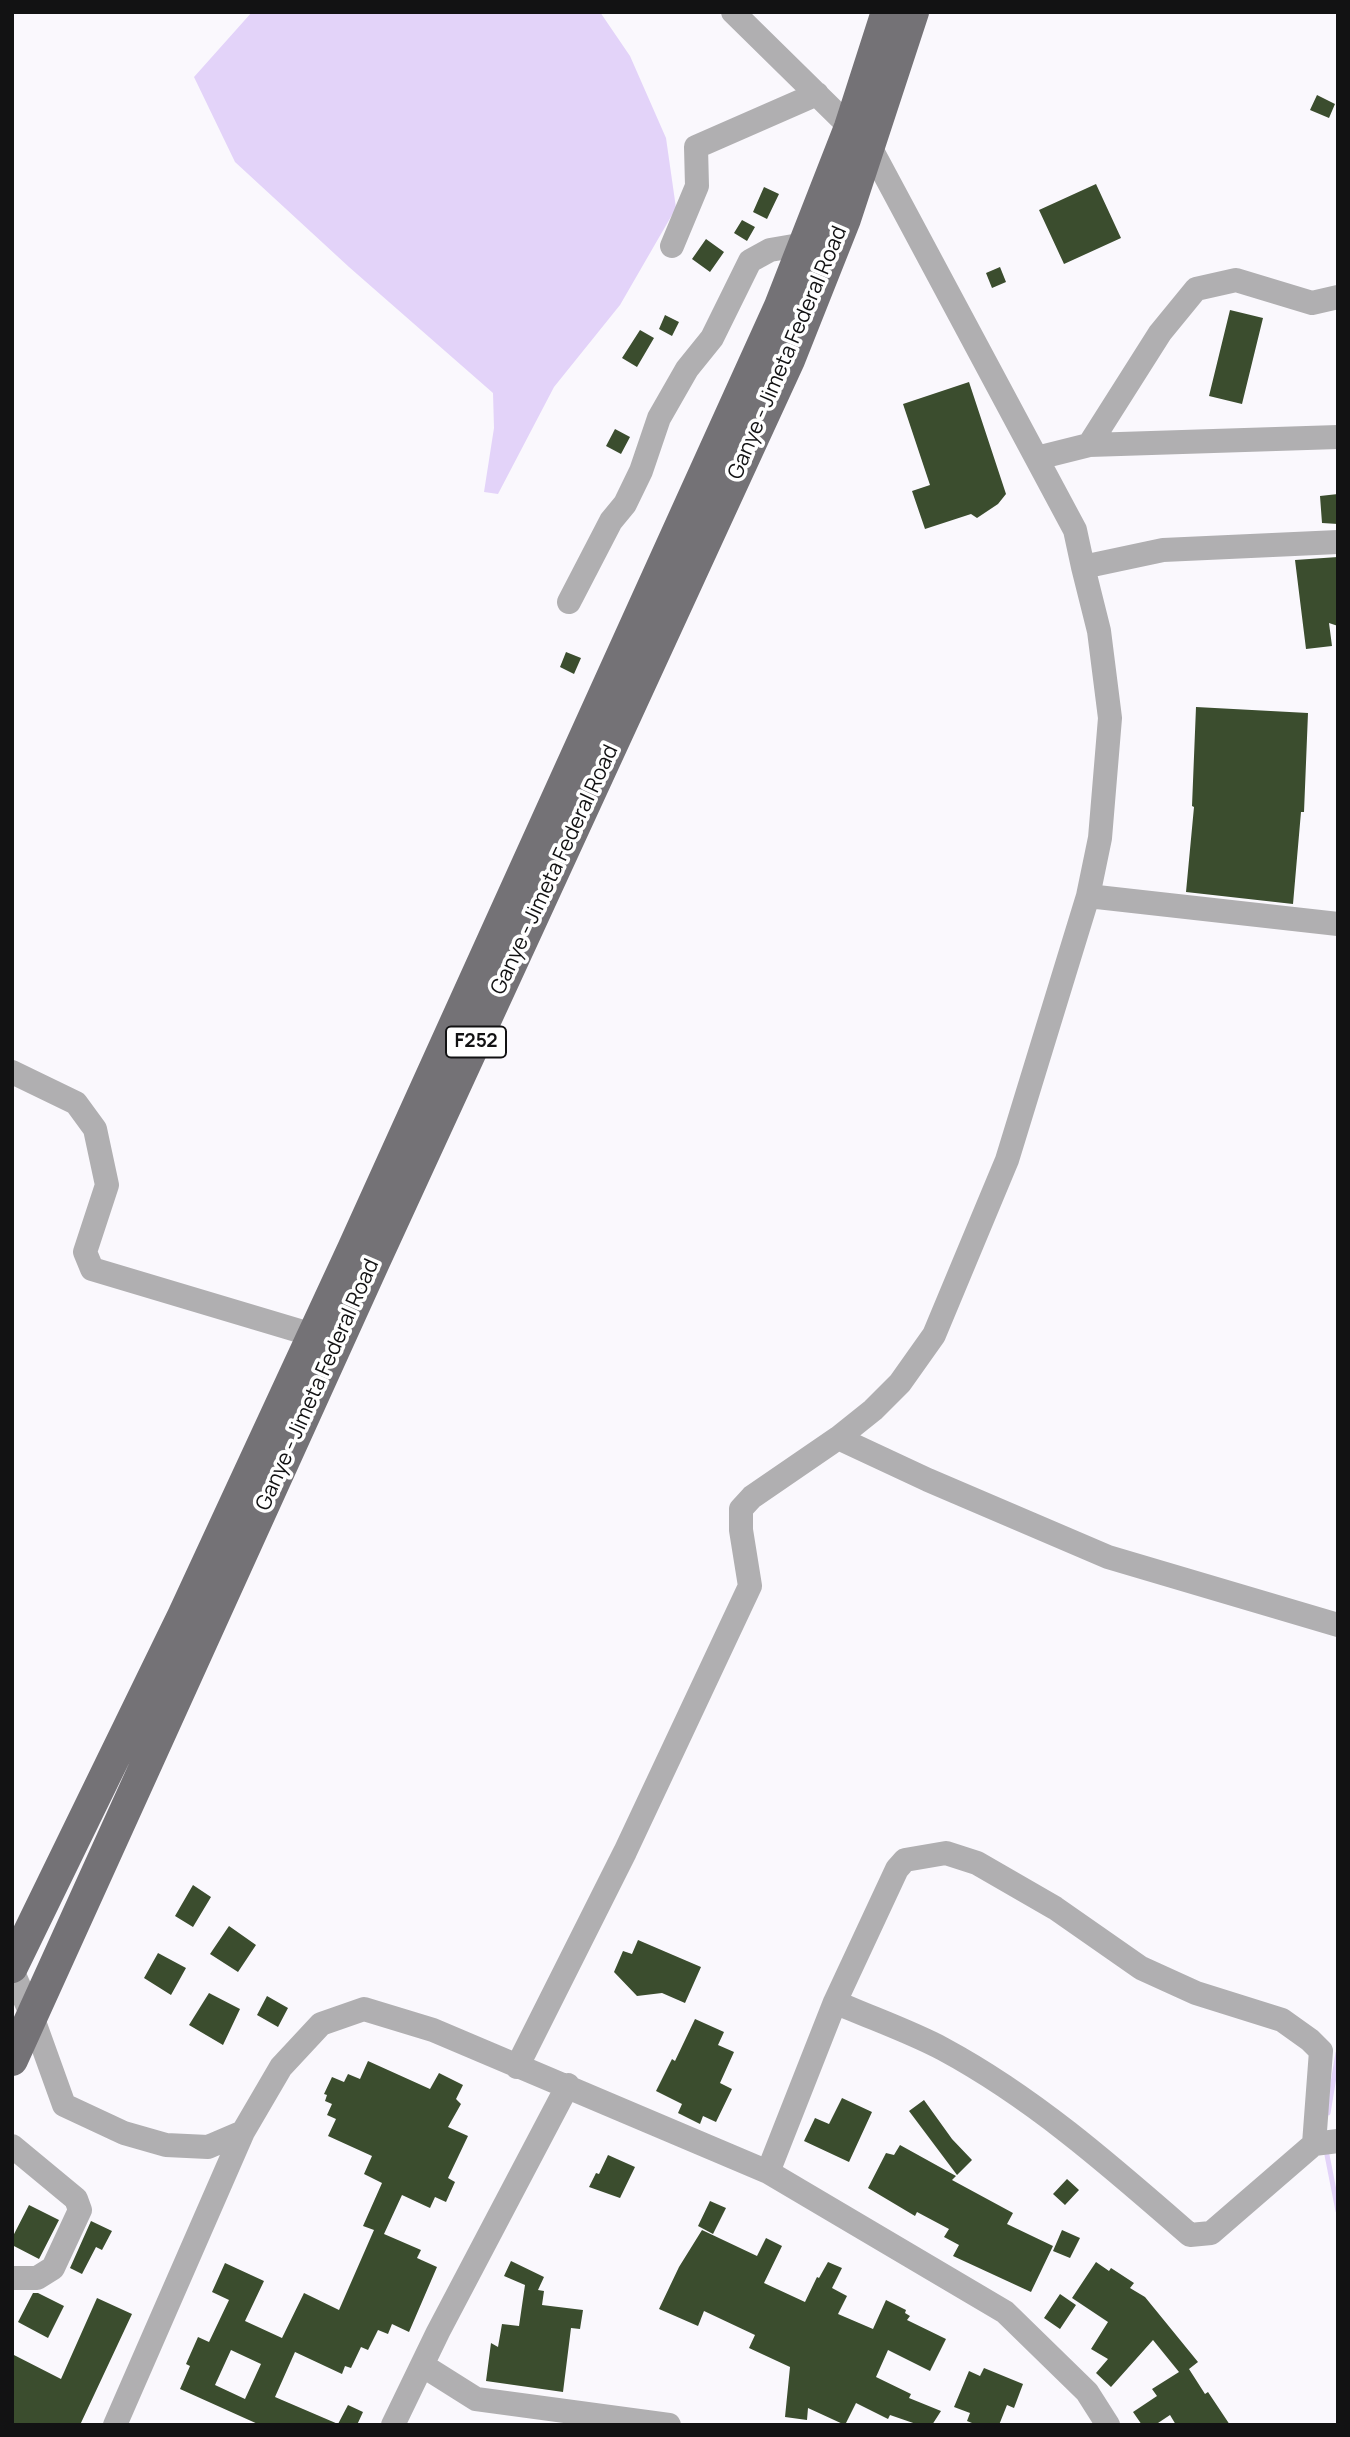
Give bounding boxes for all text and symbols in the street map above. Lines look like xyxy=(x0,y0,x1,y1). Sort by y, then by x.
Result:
street label: Ganye - Jimeta Federal Road xyxy=(723,223,853,483)
street label: Ganye - Jimeta Federal Road xyxy=(486,741,624,999)
road number: F252 xyxy=(446,1026,506,1058)
street label: Ganye - Jimeta Federal Road xyxy=(251,1255,385,1515)

